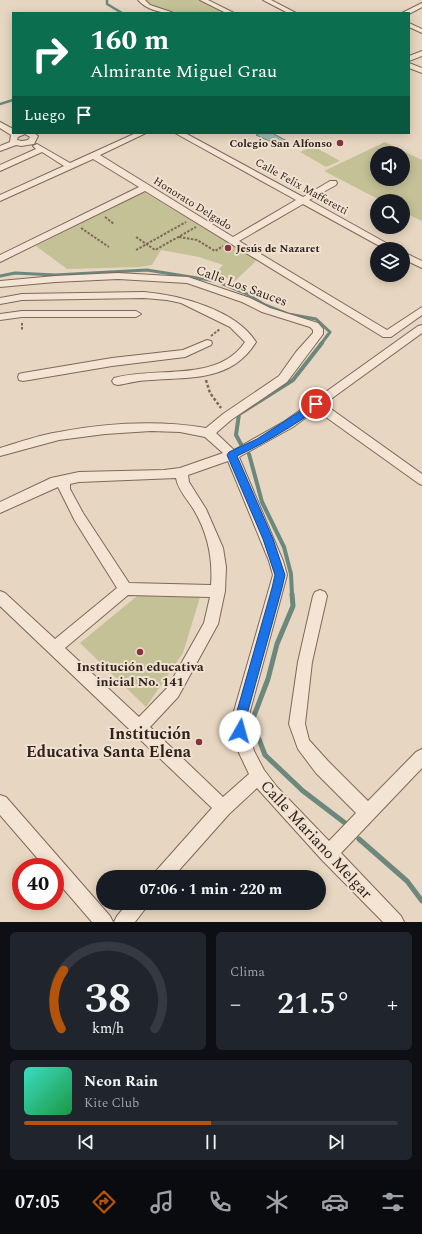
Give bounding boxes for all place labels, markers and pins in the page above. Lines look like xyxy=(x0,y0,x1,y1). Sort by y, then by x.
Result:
place label: Colegio San Alfonso xyxy=(229,135,332,152)
marker: Colegio San Alfonso xyxy=(335,138,345,148)
place label: Jesús de Nazaret xyxy=(236,240,320,257)
marker: Jesús de Nazaret xyxy=(223,243,233,253)
pin xyxy=(299,387,333,421)
marker: Institución educativa inicial No. 141 xyxy=(135,647,145,657)
place label: Institución educativa inicial No. 141 xyxy=(76,657,204,692)
place label: Institución Educativa Santa Elena xyxy=(26,722,192,764)
marker: Institución Educativa Santa Elena xyxy=(194,737,204,747)

